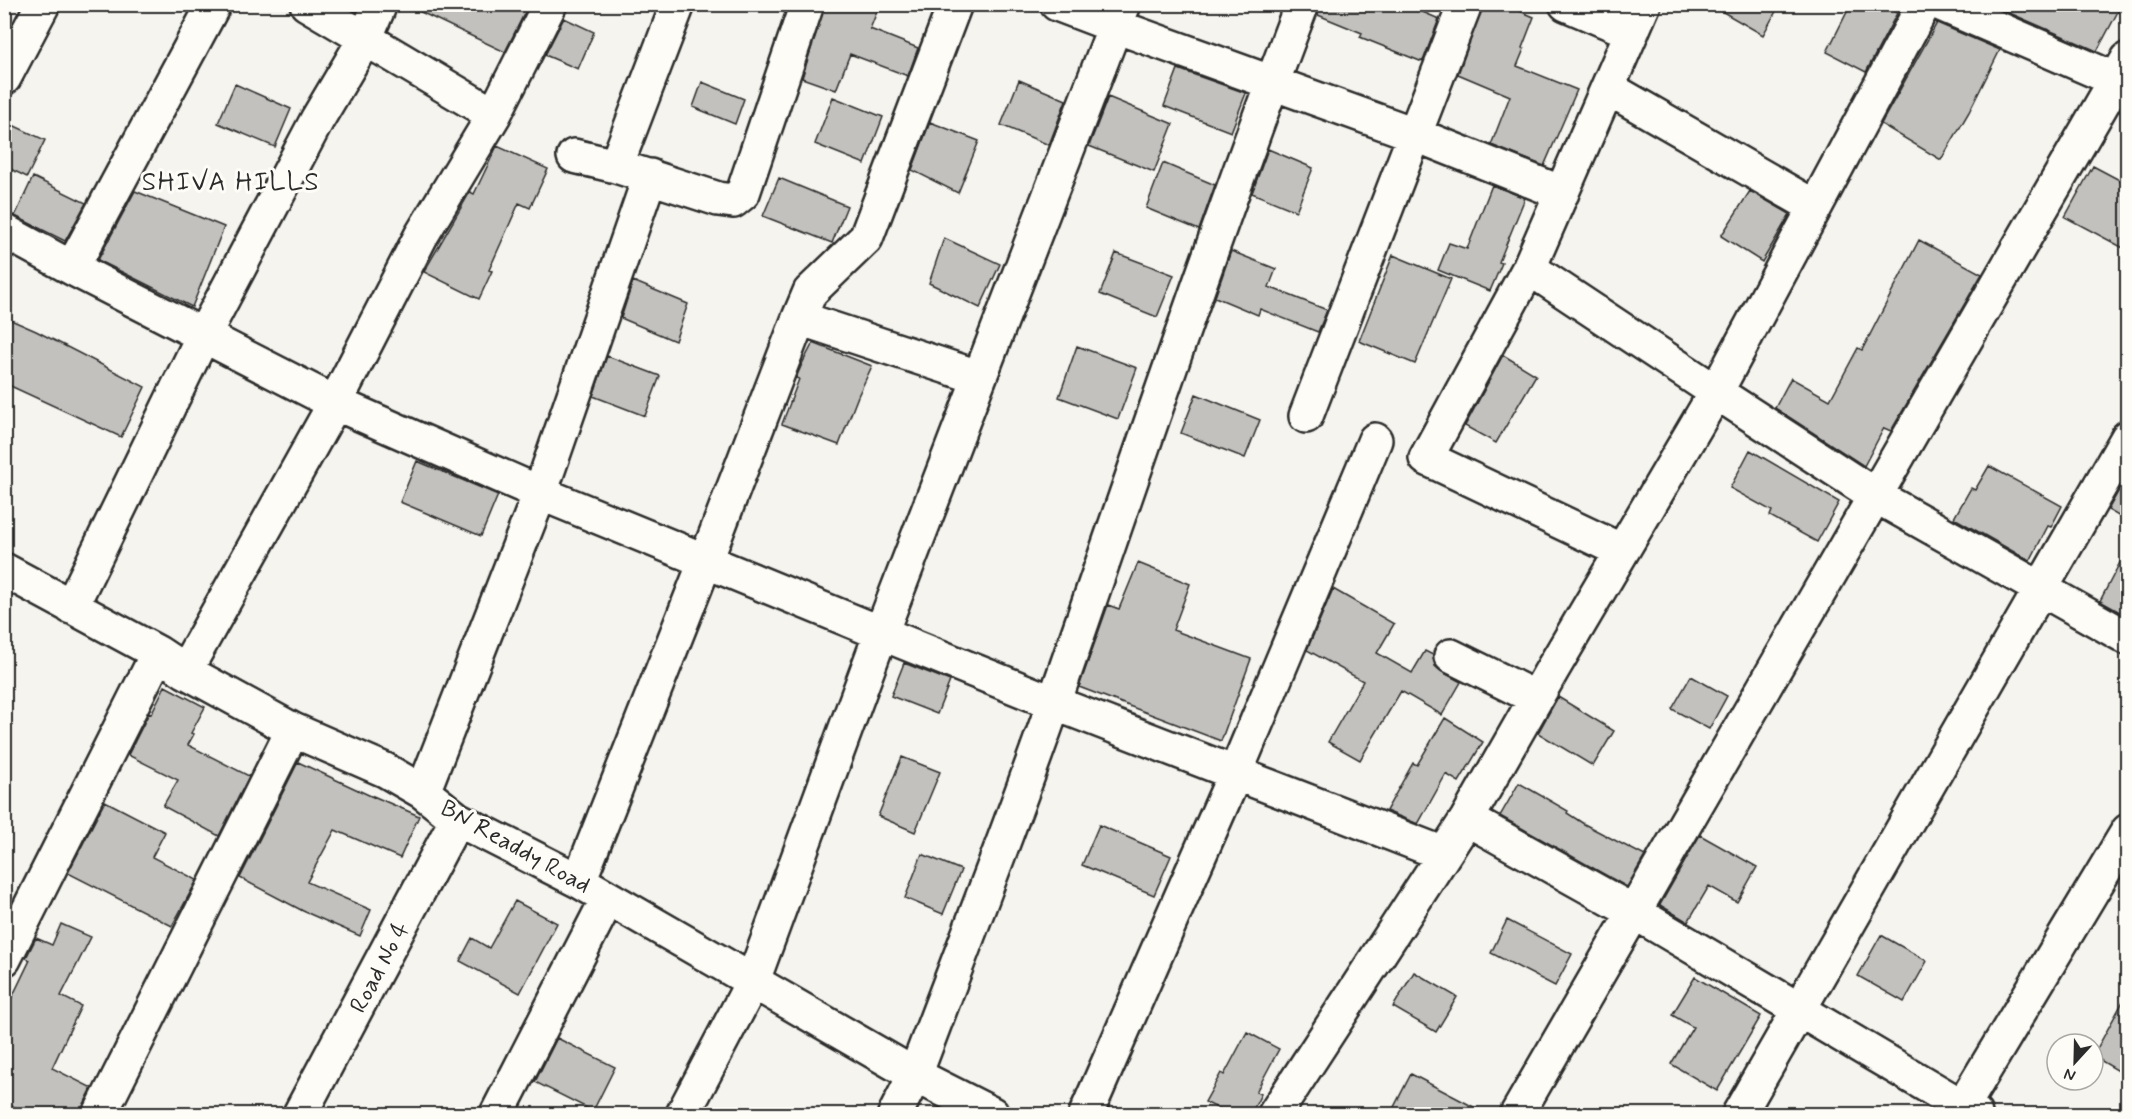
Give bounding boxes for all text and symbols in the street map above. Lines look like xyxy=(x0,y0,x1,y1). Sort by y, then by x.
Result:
district label: SHIVA HILLS xyxy=(142,166,320,200)
street label: BN Readdy Road xyxy=(435,793,596,901)
street label: Road No 4 xyxy=(343,917,417,1019)
north arrow xyxy=(2045,1032,2105,1092)
text: N xyxy=(2061,1063,2079,1086)

